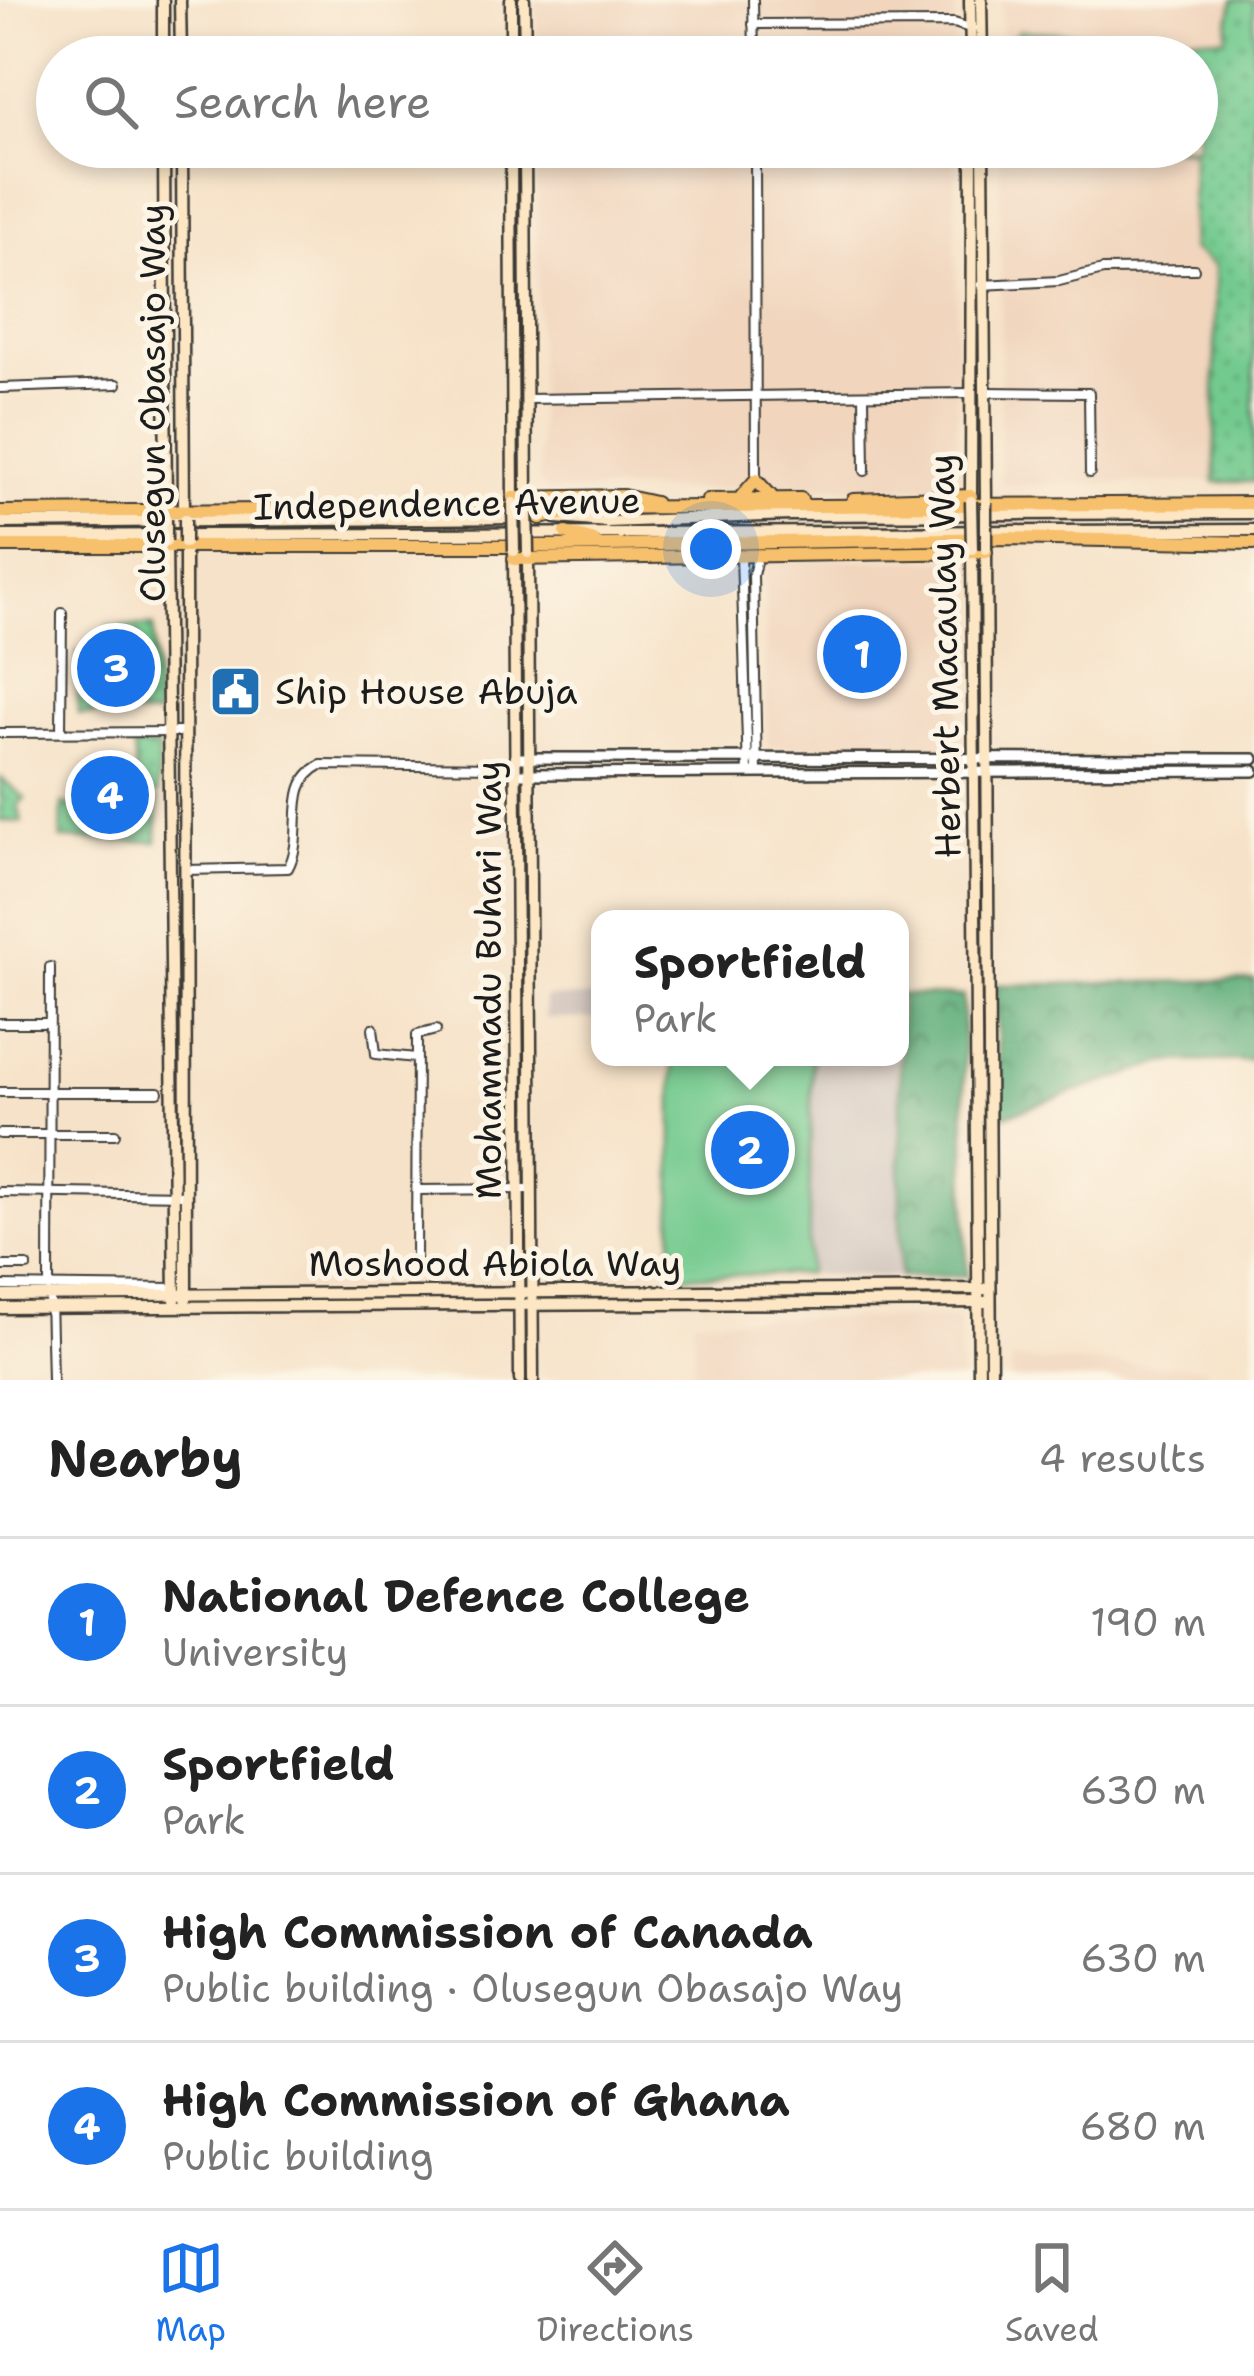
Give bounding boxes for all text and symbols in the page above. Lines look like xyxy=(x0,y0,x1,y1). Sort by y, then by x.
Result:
search box xyxy=(36,36,1218,168)
icon: search xyxy=(78,69,144,135)
text: Search here xyxy=(174,72,431,132)
street label: Olusegun Obasajo Way xyxy=(128,204,177,602)
street label: Herbert Macaulay Way xyxy=(916,453,973,859)
street label: Independence Avenue xyxy=(253,476,641,531)
your location xyxy=(681,519,741,579)
pin: 1 xyxy=(823,609,901,699)
pin: 3 xyxy=(77,623,155,713)
public building icon: Ship House Abuja xyxy=(208,663,264,719)
place label: Ship House Abuja xyxy=(275,667,578,716)
pin: 4 xyxy=(71,750,149,840)
street label: Mohammadu Buhari Way xyxy=(464,761,513,1200)
popup xyxy=(591,910,909,1066)
text: Sportfield xyxy=(634,932,866,992)
text: Park xyxy=(634,992,717,1044)
pin: 2 xyxy=(711,1105,789,1195)
street label: Moshood Abiola Way xyxy=(309,1239,681,1288)
text: Nearby xyxy=(48,1424,243,1492)
text: 4 results xyxy=(1039,1432,1206,1484)
text: National Defence College xyxy=(162,1566,750,1626)
text: 1 xyxy=(78,1596,96,1648)
text: 190 m xyxy=(1090,1596,1206,1648)
text: University xyxy=(162,1626,348,1678)
text: Sportfield xyxy=(162,1734,395,1794)
text: 2 xyxy=(73,1764,101,1816)
text: 630 m xyxy=(1080,1764,1206,1816)
text: Park xyxy=(162,1794,246,1846)
text: High Commission of Canada xyxy=(162,1902,813,1962)
text: 3 xyxy=(73,1932,101,1984)
text: 630 m xyxy=(1080,1932,1206,1984)
text: Public building · Olusegun Obasajo Way xyxy=(162,1962,903,2014)
text: High Commission of Ghana xyxy=(162,2070,790,2130)
text: 4 xyxy=(73,2100,101,2152)
text: 680 m xyxy=(1080,2100,1206,2152)
text: Public building xyxy=(162,2130,434,2182)
tab: Map xyxy=(155,2235,226,2352)
tab: Directions xyxy=(537,2235,694,2352)
tab: Saved xyxy=(1005,2235,1099,2352)

